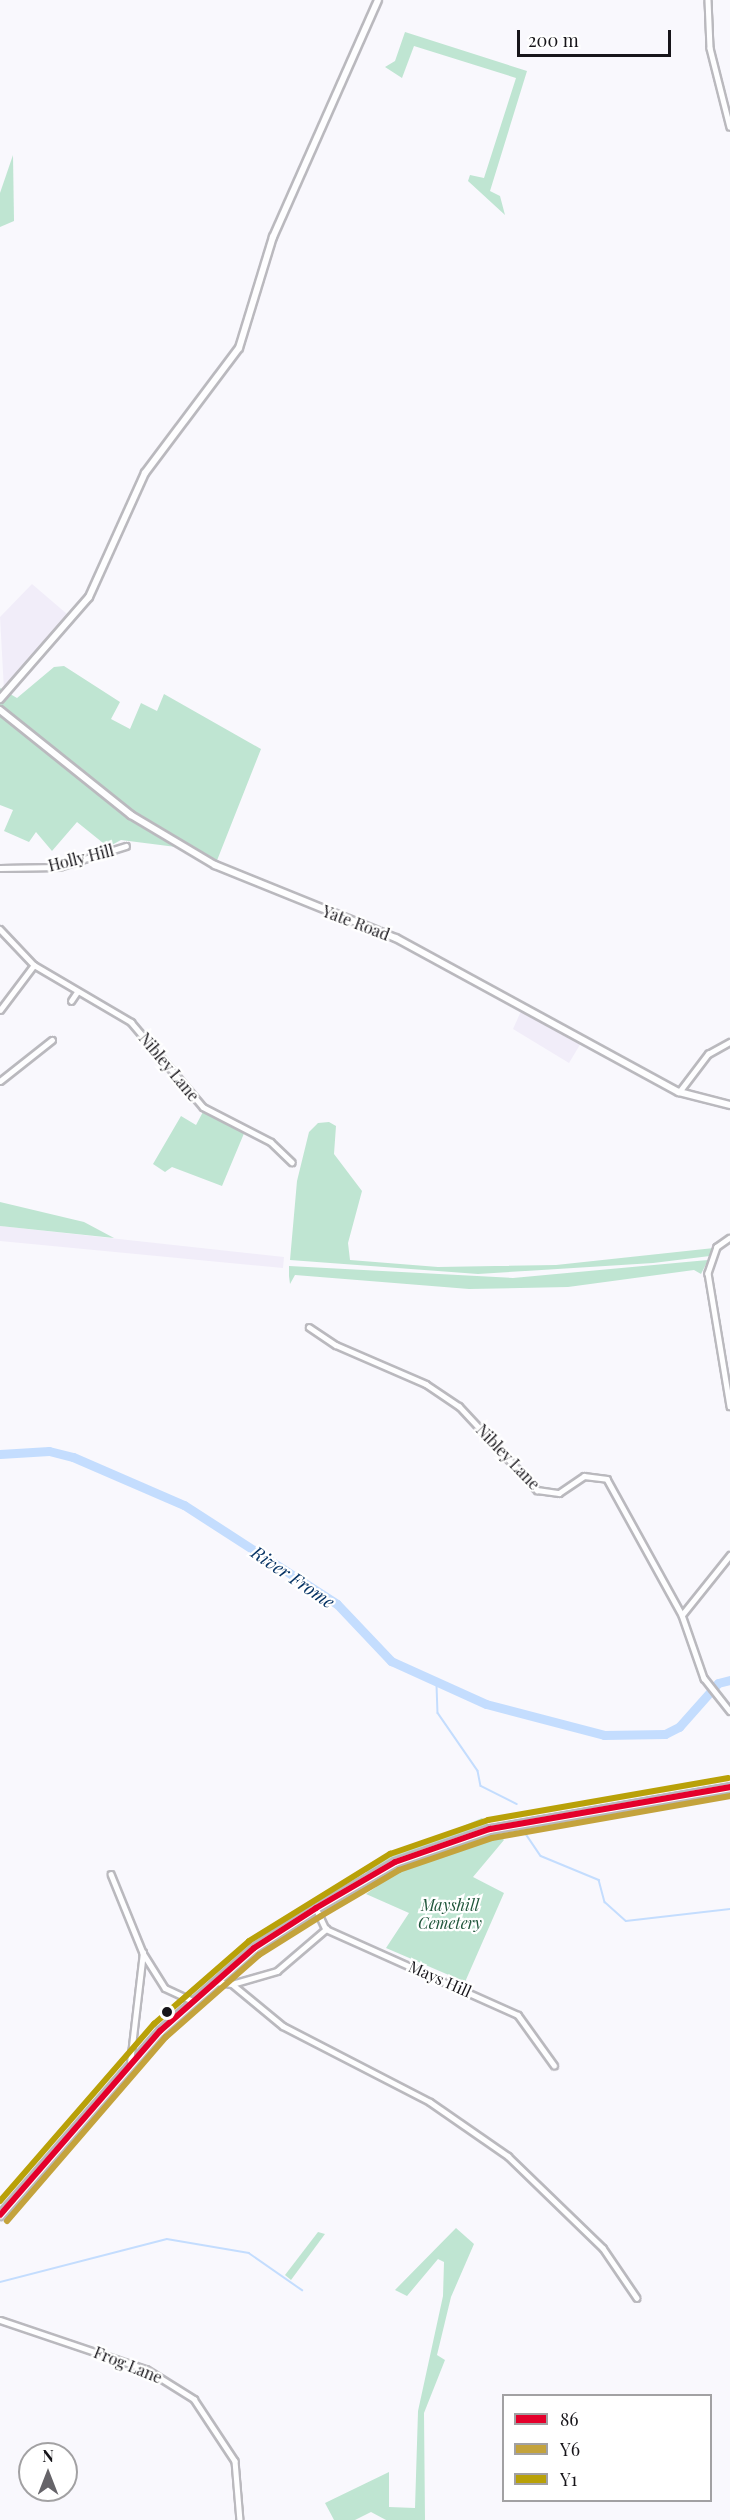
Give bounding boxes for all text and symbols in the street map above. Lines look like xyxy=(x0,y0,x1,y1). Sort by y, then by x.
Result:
scale bar xyxy=(520,18,674,56)
text: 200 m xyxy=(528,28,579,52)
street label: Holly Hill xyxy=(46,841,116,875)
street label: Yate Road xyxy=(320,901,392,945)
street label: Nibley Lane xyxy=(135,1029,203,1105)
street label: Nibley Lane xyxy=(472,1420,544,1494)
water label: River Frome xyxy=(247,1541,339,1613)
park label: Mayshill Cemetery xyxy=(418,1895,482,1933)
street label: Mays Hill xyxy=(406,1957,474,2001)
unlabelled marker xyxy=(161,2006,173,2018)
street label: Frog Lane xyxy=(91,2343,165,2387)
legend xyxy=(502,2394,712,2502)
text: 86 xyxy=(560,2407,579,2431)
text: Y6 xyxy=(560,2437,580,2461)
north arrow xyxy=(18,2442,78,2502)
text: N xyxy=(42,2445,54,2466)
text: Y1 xyxy=(560,2467,577,2491)

